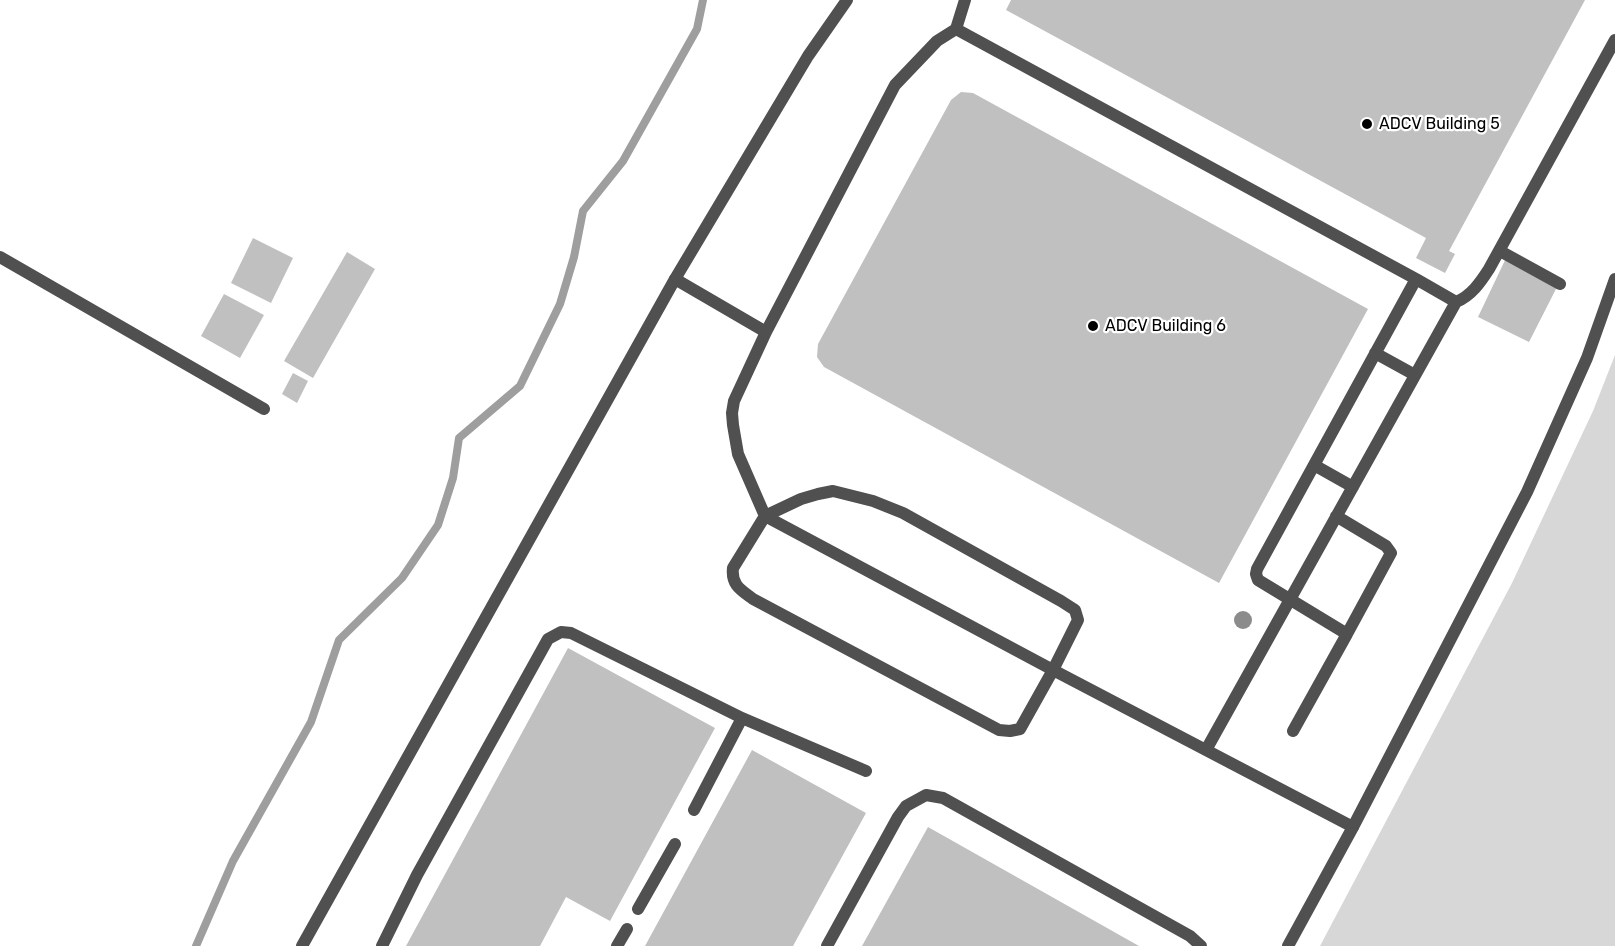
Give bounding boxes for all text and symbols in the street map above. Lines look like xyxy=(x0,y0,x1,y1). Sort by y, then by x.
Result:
place label: ADCV Building 5 xyxy=(1379,114,1500,134)
marker: ADCV Building 5 xyxy=(1360,117,1374,131)
place label: ADCV Building 6 xyxy=(1105,316,1226,336)
marker: ADCV Building 6 xyxy=(1086,319,1100,333)

